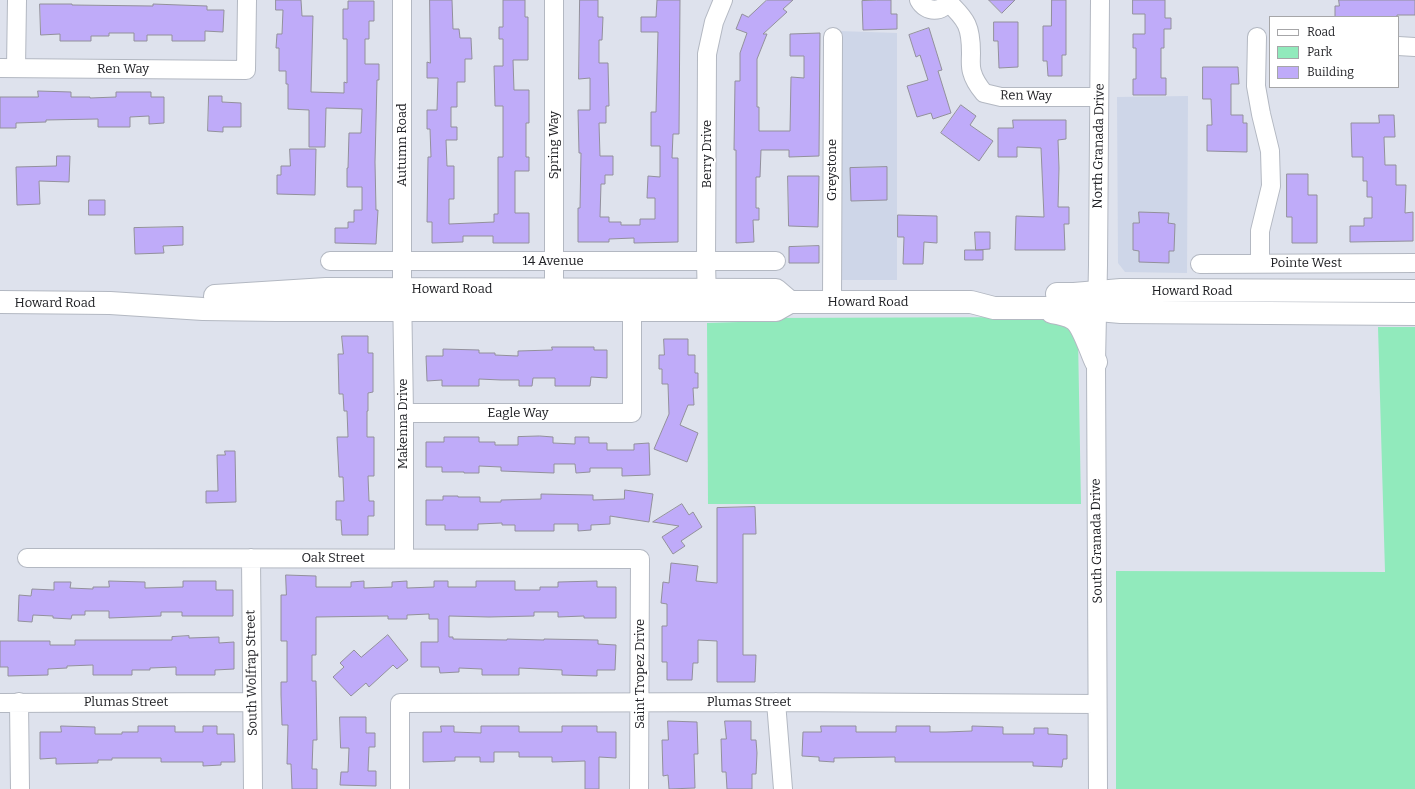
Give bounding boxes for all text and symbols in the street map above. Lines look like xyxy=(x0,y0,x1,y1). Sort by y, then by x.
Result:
legend xyxy=(1269,16,1399,88)
text: Road xyxy=(1307,25,1335,39)
text: Park xyxy=(1307,45,1332,59)
street label: Ren Way xyxy=(97,61,149,77)
text: Building xyxy=(1307,65,1354,79)
street label: North Granada Drive xyxy=(1090,83,1108,209)
street label: Ren Way xyxy=(1000,88,1052,104)
street label: Autumn Road xyxy=(394,103,410,187)
street label: Spring Way xyxy=(546,111,562,179)
street label: Berry Drive xyxy=(699,120,715,188)
street label: Greystone xyxy=(824,139,840,201)
street label: 14 Avenue xyxy=(522,253,584,269)
street label: Pointe West xyxy=(1270,255,1342,271)
street label: Howard Road xyxy=(412,281,492,297)
street label: Howard Road xyxy=(1152,283,1232,299)
street label: Howard Road xyxy=(828,294,908,310)
street label: Howard Road xyxy=(15,295,95,311)
street label: Makenna Drive xyxy=(395,379,411,469)
street label: Eagle Way xyxy=(487,405,549,421)
street label: South Granada Drive xyxy=(1088,478,1106,604)
street label: Oak Street xyxy=(301,550,365,566)
street label: South Wolfrap Street xyxy=(243,610,261,736)
street label: Saint Tropez Drive xyxy=(632,619,648,729)
street label: Plumas Street xyxy=(84,694,168,710)
street label: Plumas Street xyxy=(707,694,791,710)

